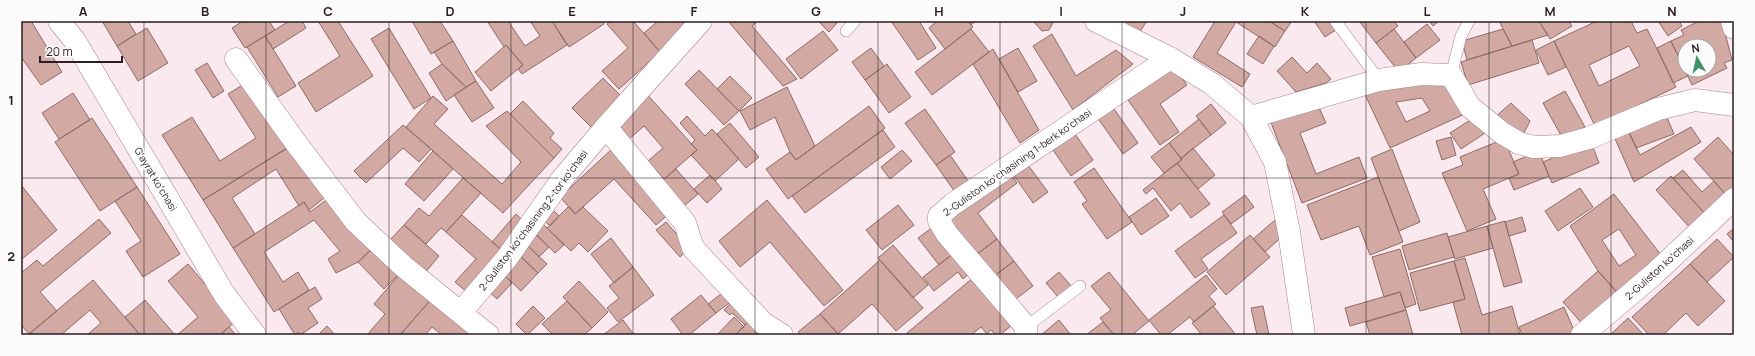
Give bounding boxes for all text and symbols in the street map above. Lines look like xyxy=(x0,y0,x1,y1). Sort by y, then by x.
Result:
text: A xyxy=(79,2,88,20)
text: B xyxy=(201,2,209,20)
text: C xyxy=(323,2,333,20)
text: D xyxy=(445,2,455,20)
text: E xyxy=(568,2,576,20)
text: F xyxy=(691,2,698,20)
text: G xyxy=(811,2,821,20)
text: H xyxy=(934,2,944,20)
text: I xyxy=(1059,2,1063,20)
text: J xyxy=(1180,2,1186,20)
text: K xyxy=(1301,2,1310,20)
text: L xyxy=(1424,2,1431,20)
text: M xyxy=(1544,2,1556,20)
text: N xyxy=(1667,2,1677,20)
scale bar xyxy=(40,38,122,64)
north arrow xyxy=(1677,38,1717,78)
text: N xyxy=(1690,40,1701,56)
text: 20 m xyxy=(46,43,73,60)
text: 1 xyxy=(8,91,14,109)
street label: 2-Guliston koʻchasining 1-berk koʻchasi xyxy=(940,105,1094,219)
street label: Gʻayrat koʻchasi xyxy=(131,144,181,214)
street label: 2-Guliston koʻchasining 2-tor koʻchasi xyxy=(475,147,591,293)
street label: 2-Guliston koʻchasi xyxy=(1622,233,1696,303)
text: 2 xyxy=(7,247,15,265)

